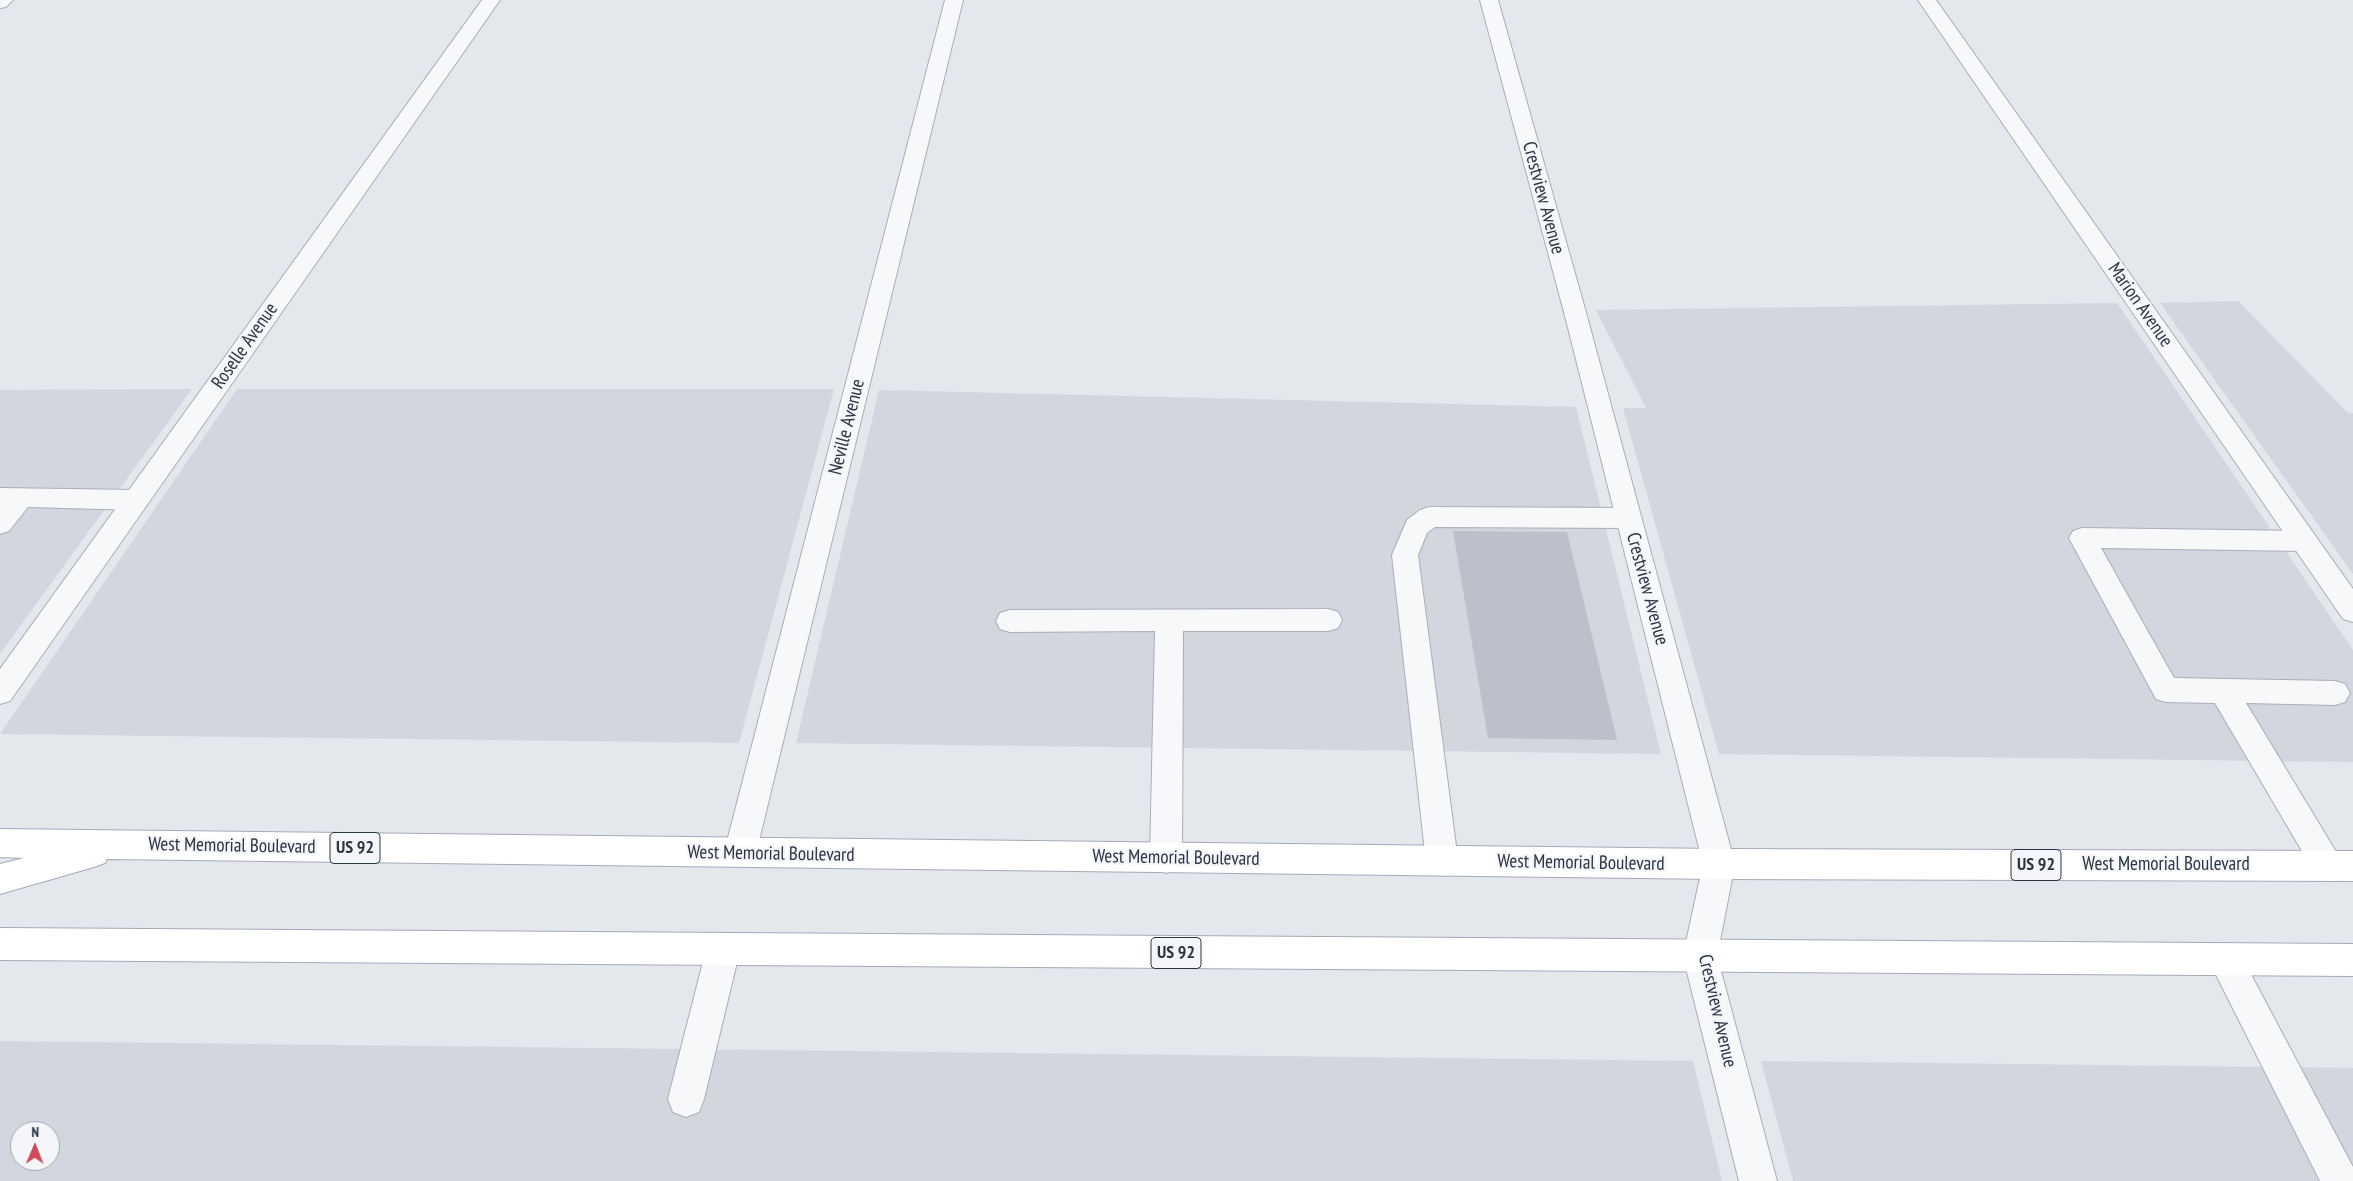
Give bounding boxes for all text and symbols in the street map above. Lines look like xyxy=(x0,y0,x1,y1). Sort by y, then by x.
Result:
street label: Crestview Avenue xyxy=(1517,139,1569,257)
street label: Marion Avenue xyxy=(2103,258,2177,352)
street label: Roselle Avenue xyxy=(207,299,283,393)
street label: Neville Avenue xyxy=(824,377,870,477)
street label: Crestview Avenue xyxy=(1621,530,1673,648)
road number: US 92 xyxy=(330,832,380,864)
street label: West Memorial Boulevard xyxy=(148,833,316,859)
street label: West Memorial Boulevard xyxy=(687,841,855,867)
street label: West Memorial Boulevard xyxy=(1092,845,1260,871)
street label: West Memorial Boulevard xyxy=(1497,850,1665,876)
road number: US 92 xyxy=(2011,850,2061,880)
street label: West Memorial Boulevard xyxy=(2082,854,2250,876)
road number: US 92 xyxy=(1151,938,1201,968)
street label: Crestview Avenue xyxy=(1693,952,1741,1070)
north arrow xyxy=(10,1121,60,1171)
text: N xyxy=(31,1123,39,1141)

